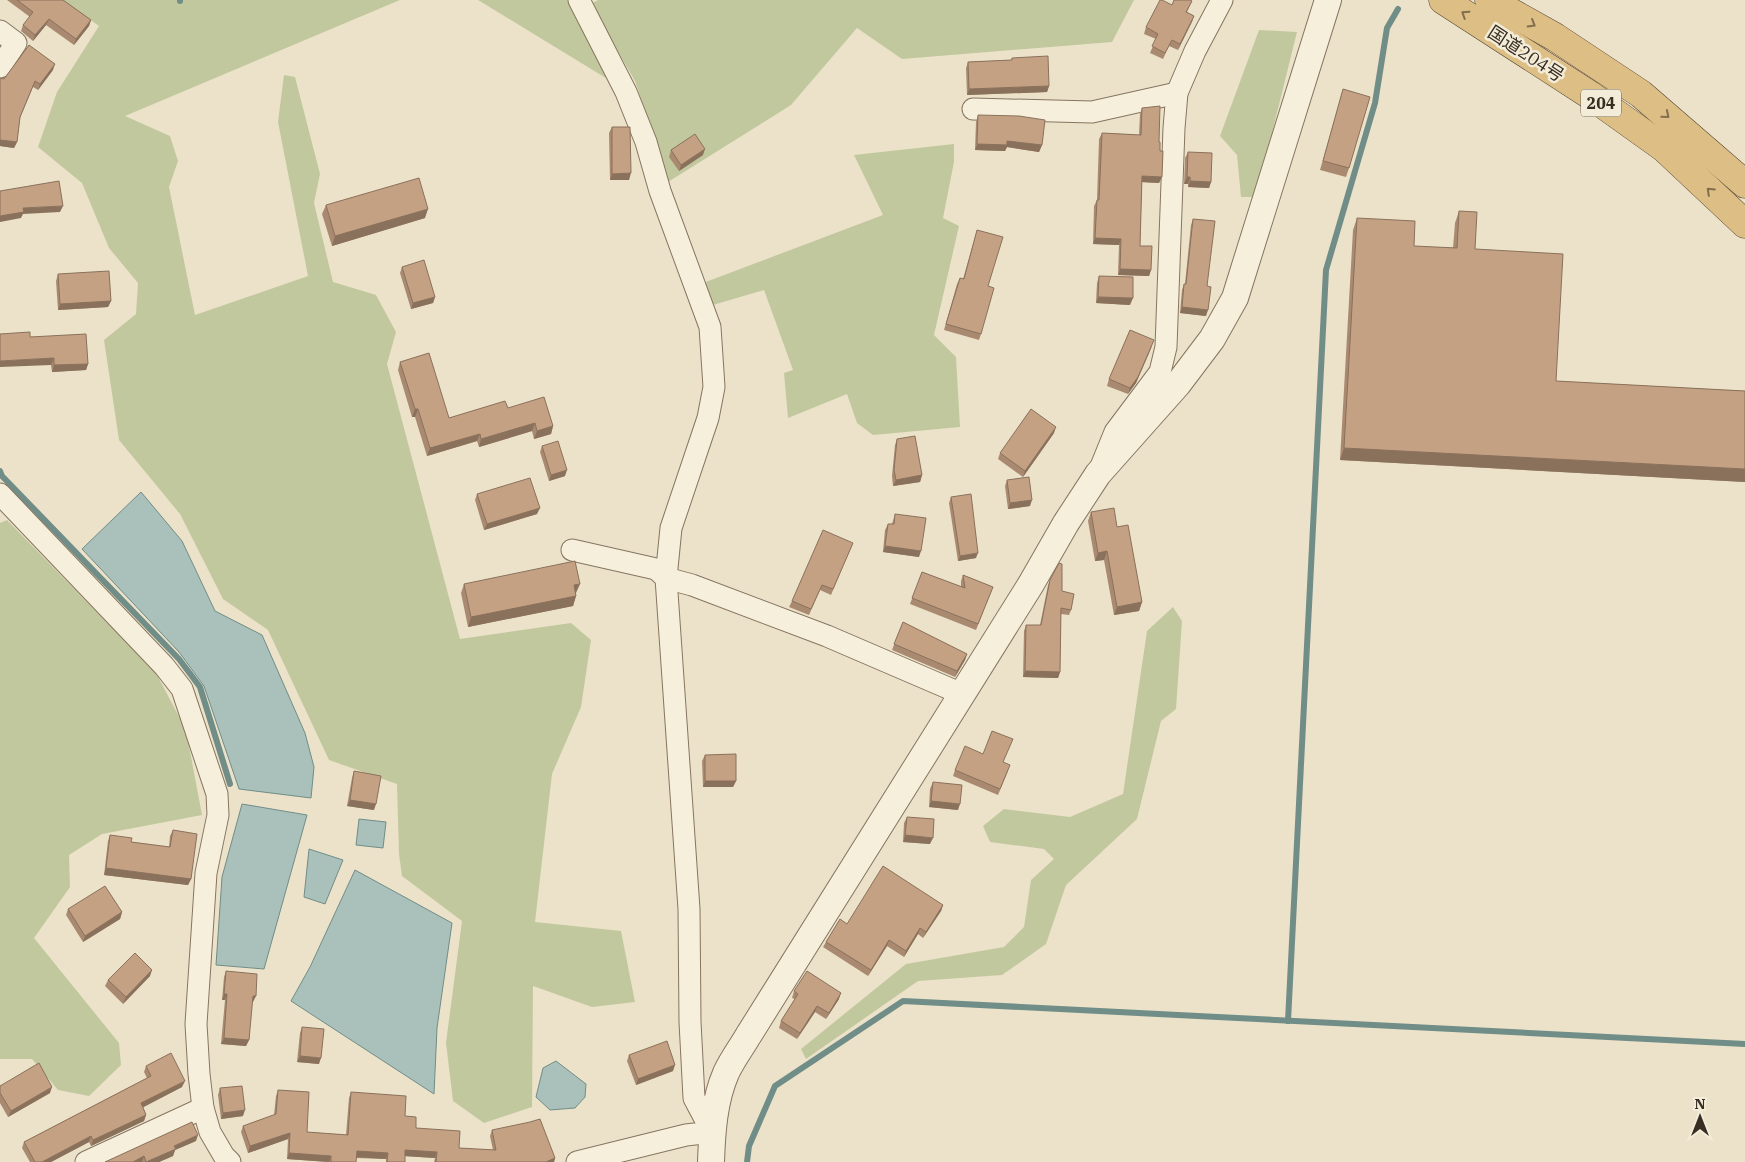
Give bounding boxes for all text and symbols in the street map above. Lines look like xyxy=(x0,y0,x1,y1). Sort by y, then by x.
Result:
one-way arrow xyxy=(1461,11,1470,20)
one-way arrow xyxy=(1526,18,1535,28)
street label: 国道204号 xyxy=(1484,20,1569,87)
road number: 204 xyxy=(1581,90,1621,116)
one-way arrow xyxy=(1660,109,1669,118)
one-way arrow xyxy=(1706,188,1715,197)
north arrow xyxy=(1675,1092,1725,1142)
text: N xyxy=(1694,1095,1706,1113)

